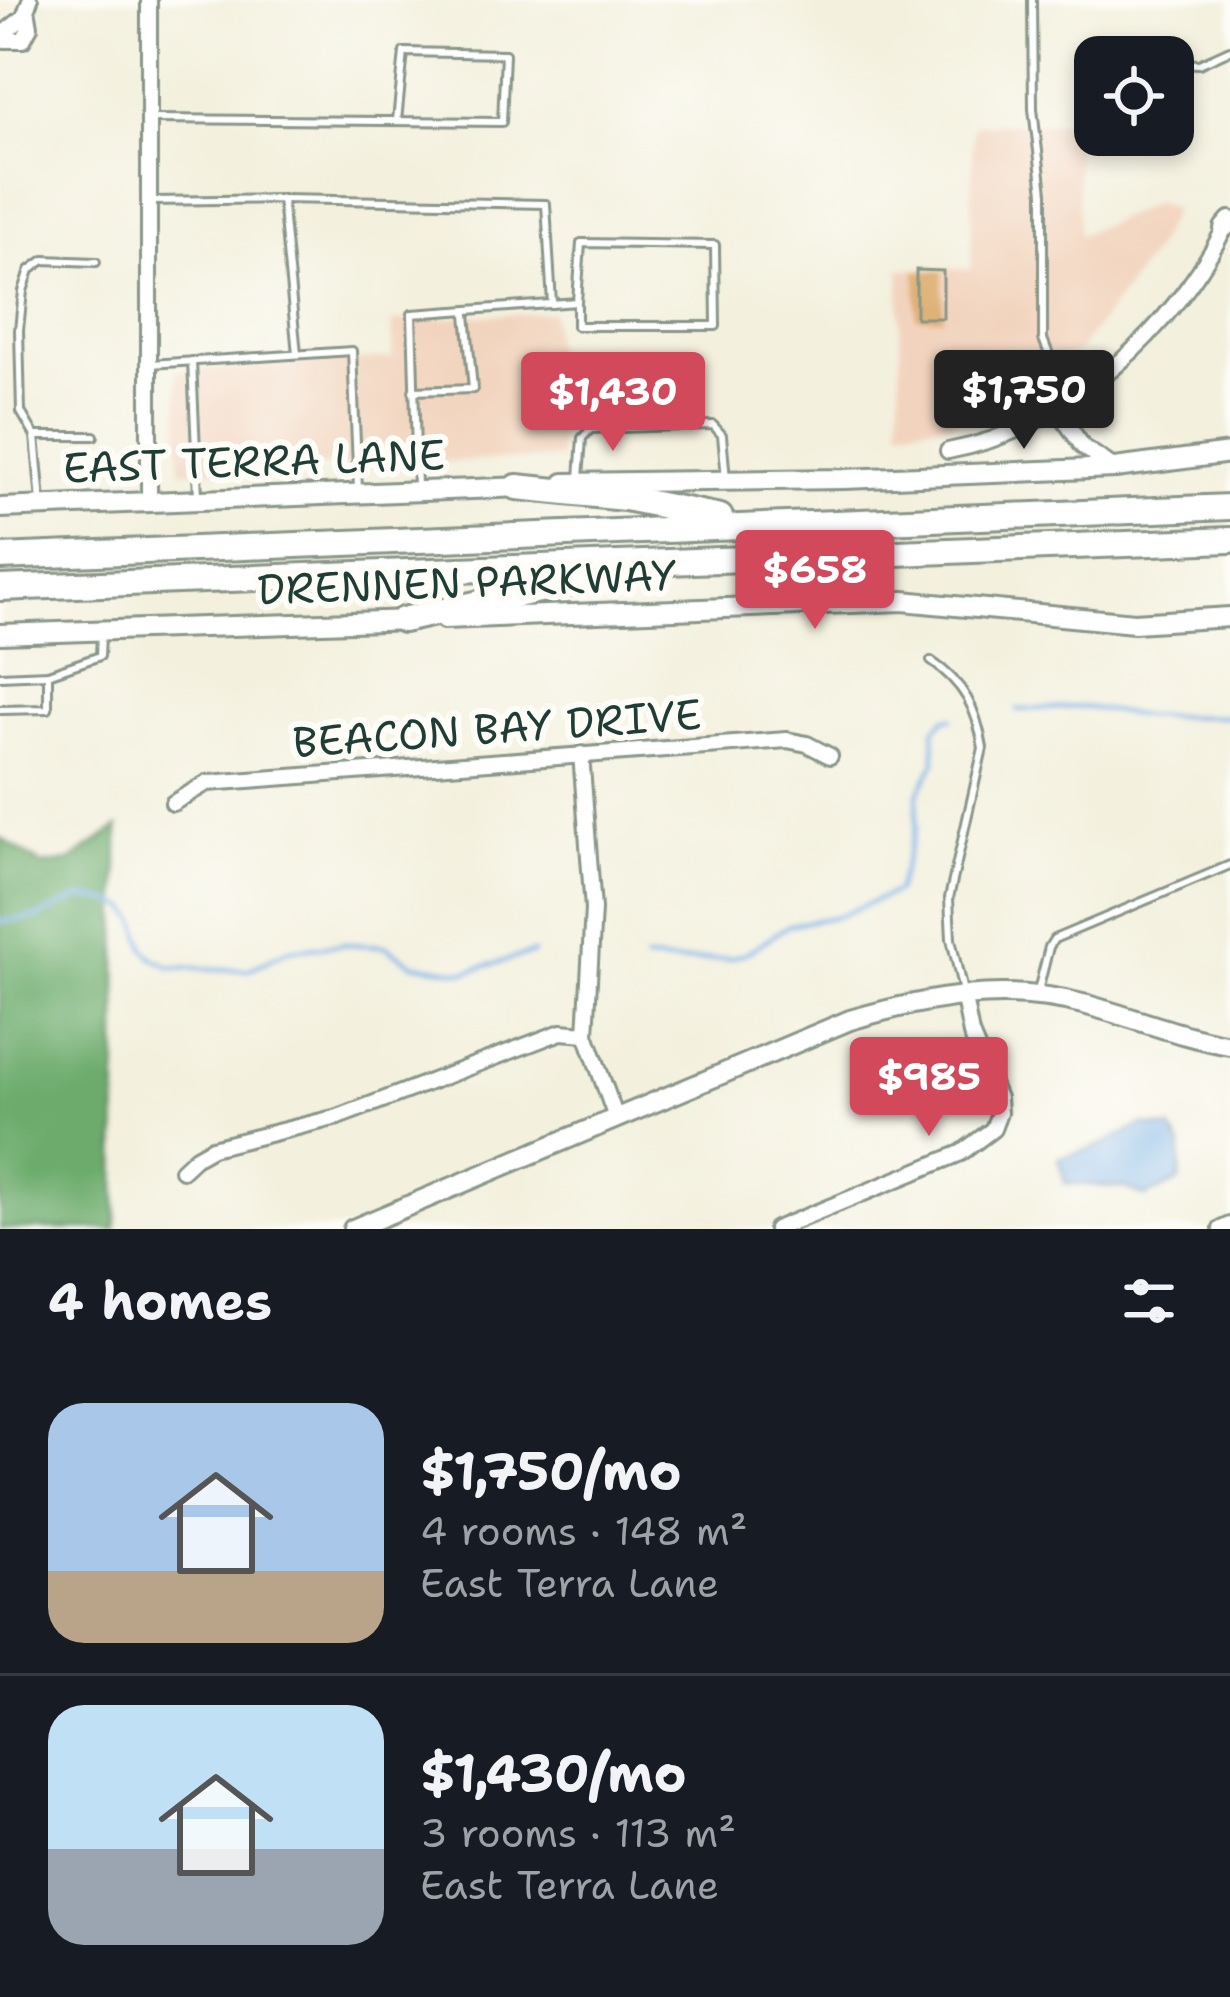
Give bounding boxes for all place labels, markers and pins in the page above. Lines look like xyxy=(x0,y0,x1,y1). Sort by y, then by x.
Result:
pin: $1,750 xyxy=(926,350,1122,452)
pin: $1,430 xyxy=(515,352,711,454)
pin: $658 xyxy=(744,530,886,632)
pin: $985 xyxy=(858,1037,1000,1139)

